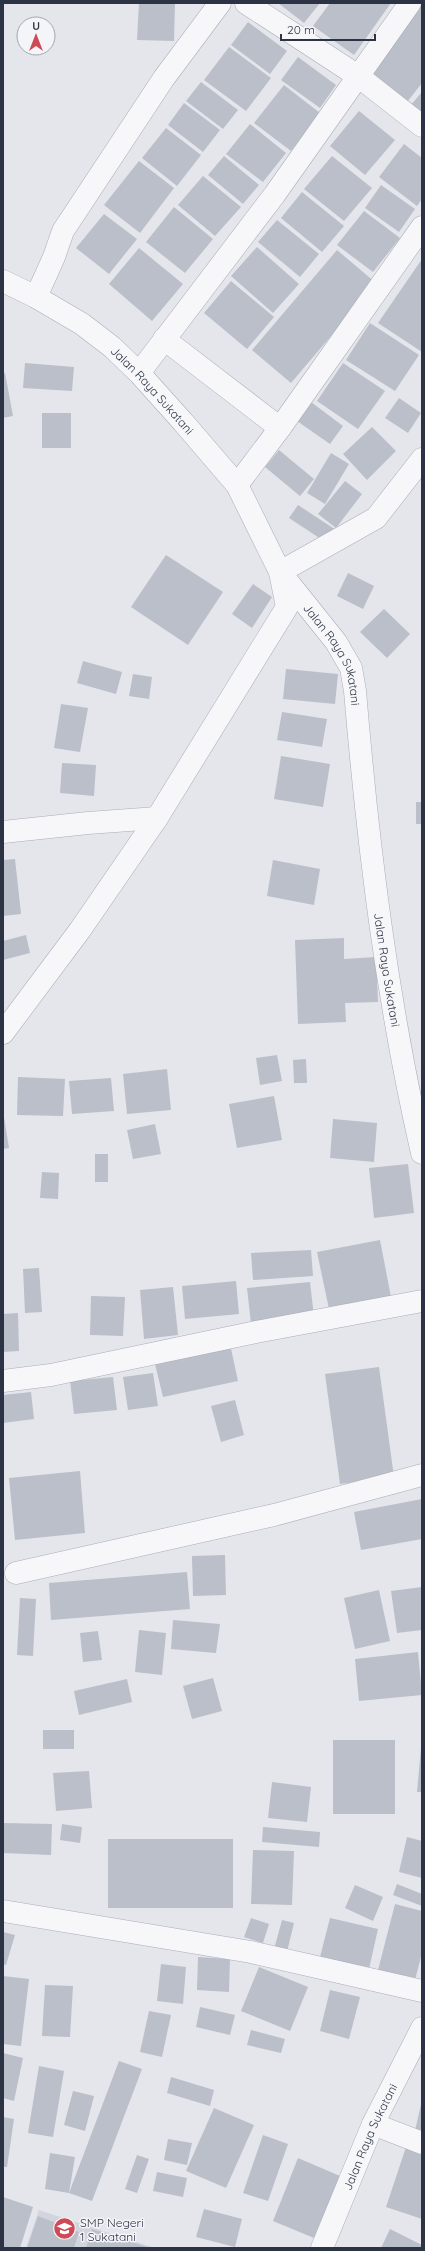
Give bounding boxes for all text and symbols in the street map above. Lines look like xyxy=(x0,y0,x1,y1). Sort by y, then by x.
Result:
north arrow xyxy=(16,16,56,56)
scale bar xyxy=(281,16,375,42)
text: U xyxy=(32,19,40,33)
text: 20 m xyxy=(287,22,315,37)
street label: Jalan Raya Sukatani xyxy=(108,343,197,437)
street label: Jalan Raya Sukatani xyxy=(300,600,364,706)
street label: Jalan Raya Sukatani xyxy=(371,912,404,1028)
street label: Jalan Raya Sukatani xyxy=(339,2081,400,2192)
place label: SMP Negeri 1 Sukatani xyxy=(80,2215,144,2244)
school or university icon: SMP Negeri 1 Sukatani xyxy=(52,2216,78,2242)

